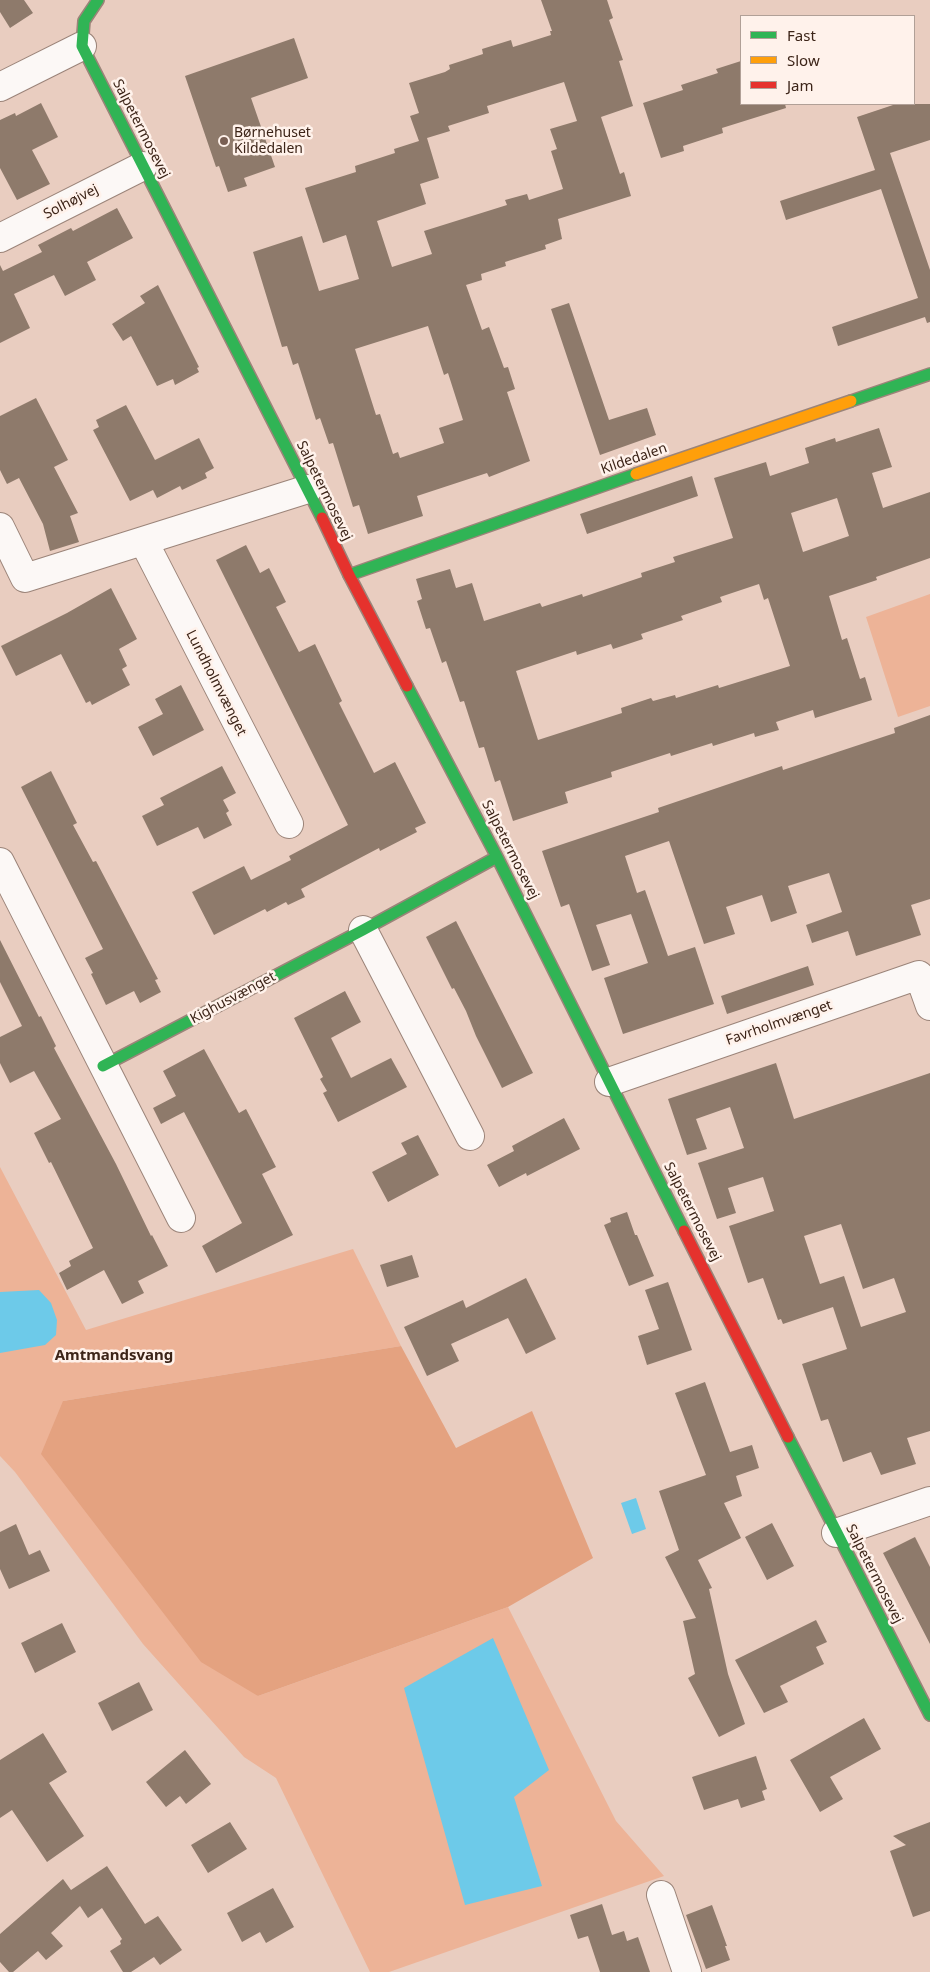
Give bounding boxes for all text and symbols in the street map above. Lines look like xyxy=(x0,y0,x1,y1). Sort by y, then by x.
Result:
legend xyxy=(740,15,915,105)
text: Fast xyxy=(787,25,816,45)
text: Slow xyxy=(787,50,820,70)
text: Jam xyxy=(787,75,814,95)
street label: Salpetermosevej xyxy=(109,77,173,181)
place label: Børnehuset Kildedalen xyxy=(234,125,311,158)
marker: Børnehuset Kildedalen xyxy=(218,135,230,147)
street label: Solhøjvej xyxy=(41,181,101,223)
street label: Salpetermosevej xyxy=(293,438,355,544)
street label: Kildedalen xyxy=(599,440,669,478)
street label: Lundholmvænget xyxy=(182,627,250,739)
street label: Salpetermosevej xyxy=(478,798,542,902)
street label: Kighusvænget xyxy=(187,968,279,1028)
street label: Favrholmvænget xyxy=(724,997,834,1049)
street label: Salpetermosevej xyxy=(660,1160,724,1264)
district label: Amtmandsvang xyxy=(55,1347,173,1365)
street label: Salpetermosevej xyxy=(842,1522,906,1626)

